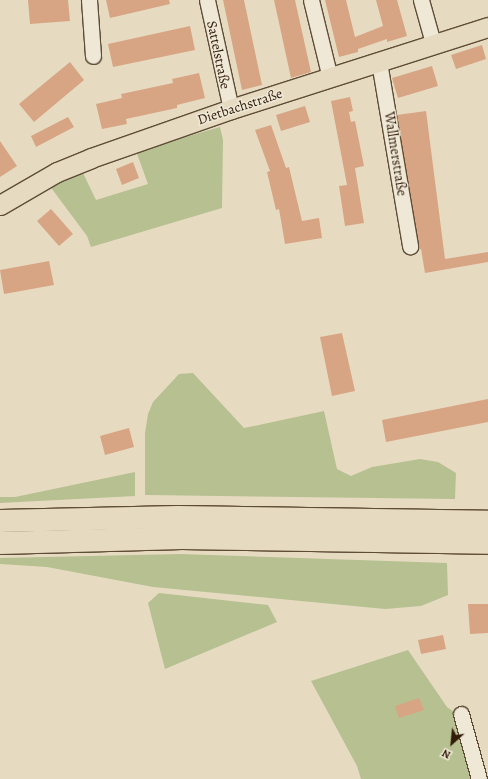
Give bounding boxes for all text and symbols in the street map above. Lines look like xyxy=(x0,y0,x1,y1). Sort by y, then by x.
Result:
street label: Sattelstraße xyxy=(203,19,233,91)
street label: Dietbachstraße xyxy=(195,85,285,129)
street label: Wallmerstraße xyxy=(380,111,410,197)
north arrow xyxy=(432,723,472,763)
text: N xyxy=(439,746,453,763)

